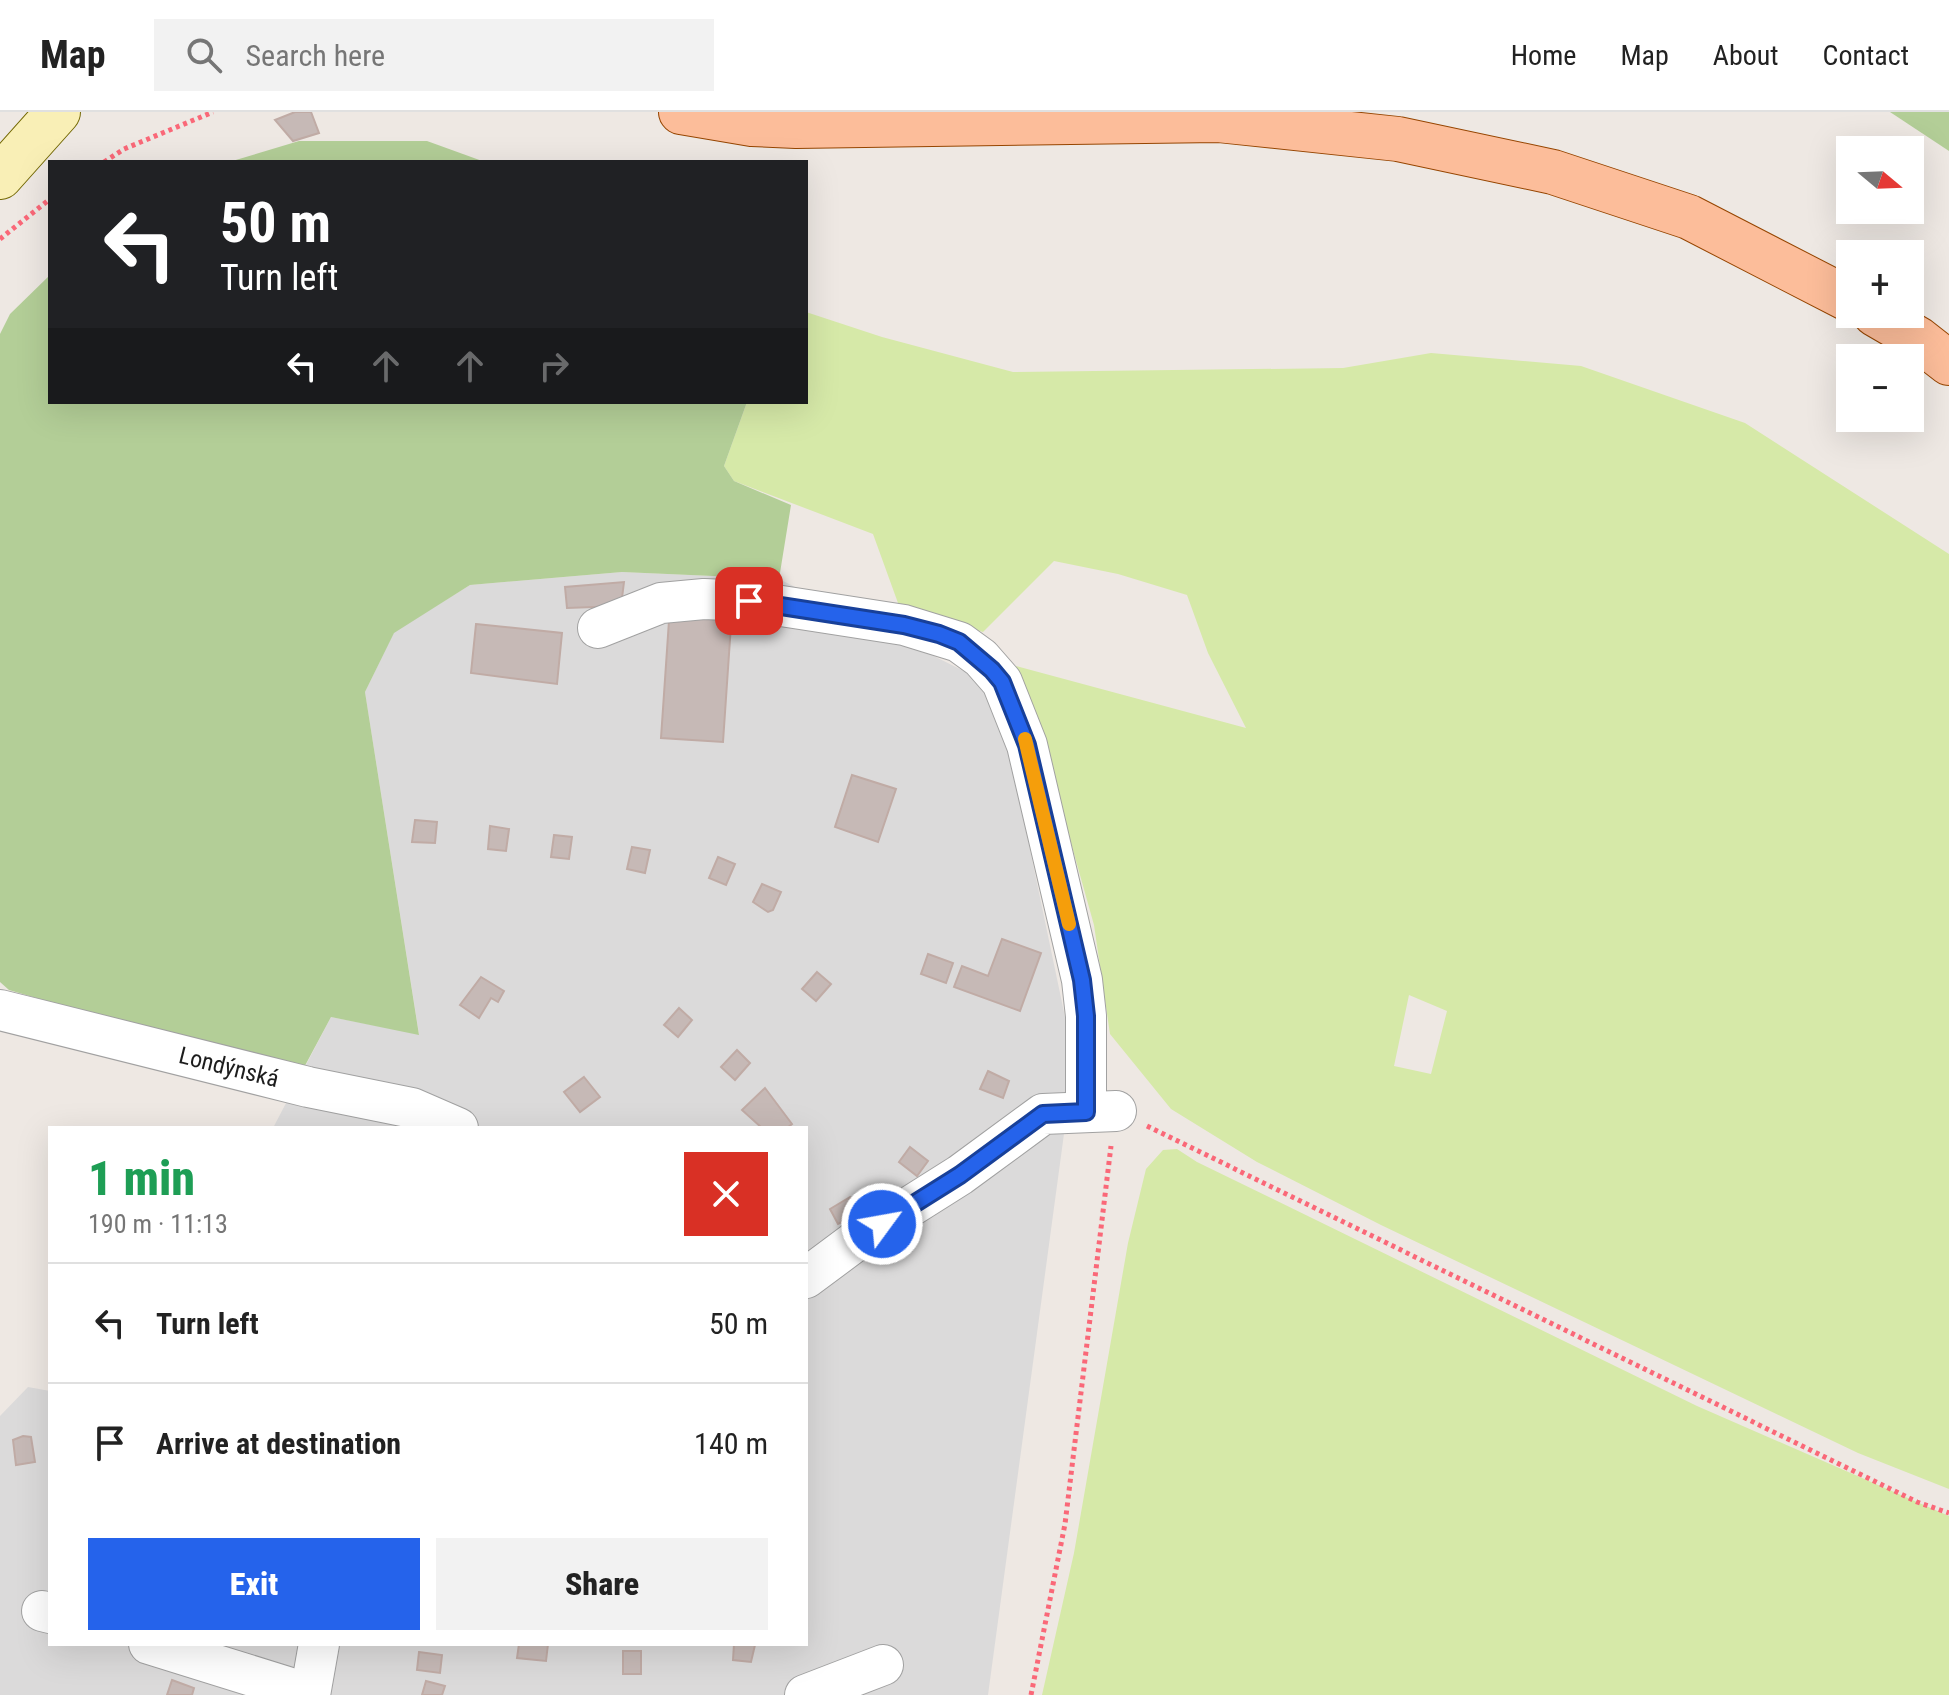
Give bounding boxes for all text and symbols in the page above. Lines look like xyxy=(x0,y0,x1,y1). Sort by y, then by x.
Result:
search box xyxy=(154,19,714,91)
text: Map xyxy=(40,33,106,77)
icon: search xyxy=(182,33,226,77)
text: Search here xyxy=(246,38,385,73)
text: Home xyxy=(1511,39,1576,72)
text: Map xyxy=(1620,39,1669,72)
text: About xyxy=(1713,39,1779,72)
text: Contact xyxy=(1823,39,1909,72)
north arrow xyxy=(1836,136,1924,224)
map controls xyxy=(1836,136,1924,432)
text: 50 m xyxy=(220,190,331,256)
icon: left xyxy=(88,192,192,296)
button: + xyxy=(1836,240,1924,328)
text: Turn left xyxy=(220,257,338,299)
icon: left xyxy=(280,344,324,388)
icon: ahead xyxy=(364,344,408,388)
icon: ahead xyxy=(448,344,492,388)
icon: right xyxy=(532,344,576,388)
button: − xyxy=(1836,344,1924,432)
pin xyxy=(715,567,783,635)
icon: arrive xyxy=(727,579,771,623)
street label: Londýnská xyxy=(176,1041,282,1093)
text: 1 min xyxy=(88,1150,195,1207)
button: close xyxy=(684,1152,768,1236)
position arrow xyxy=(840,1182,924,1266)
text: 190 m · 11:13 xyxy=(88,1209,228,1239)
icon: left xyxy=(88,1301,132,1345)
text: Turn left xyxy=(156,1306,259,1341)
text: 50 m xyxy=(709,1306,768,1341)
icon: arrive xyxy=(88,1421,132,1465)
text: Arrive at destination xyxy=(156,1426,401,1461)
text: 140 m xyxy=(694,1426,768,1461)
button: Exit xyxy=(88,1538,420,1630)
button: Share xyxy=(436,1538,768,1630)

